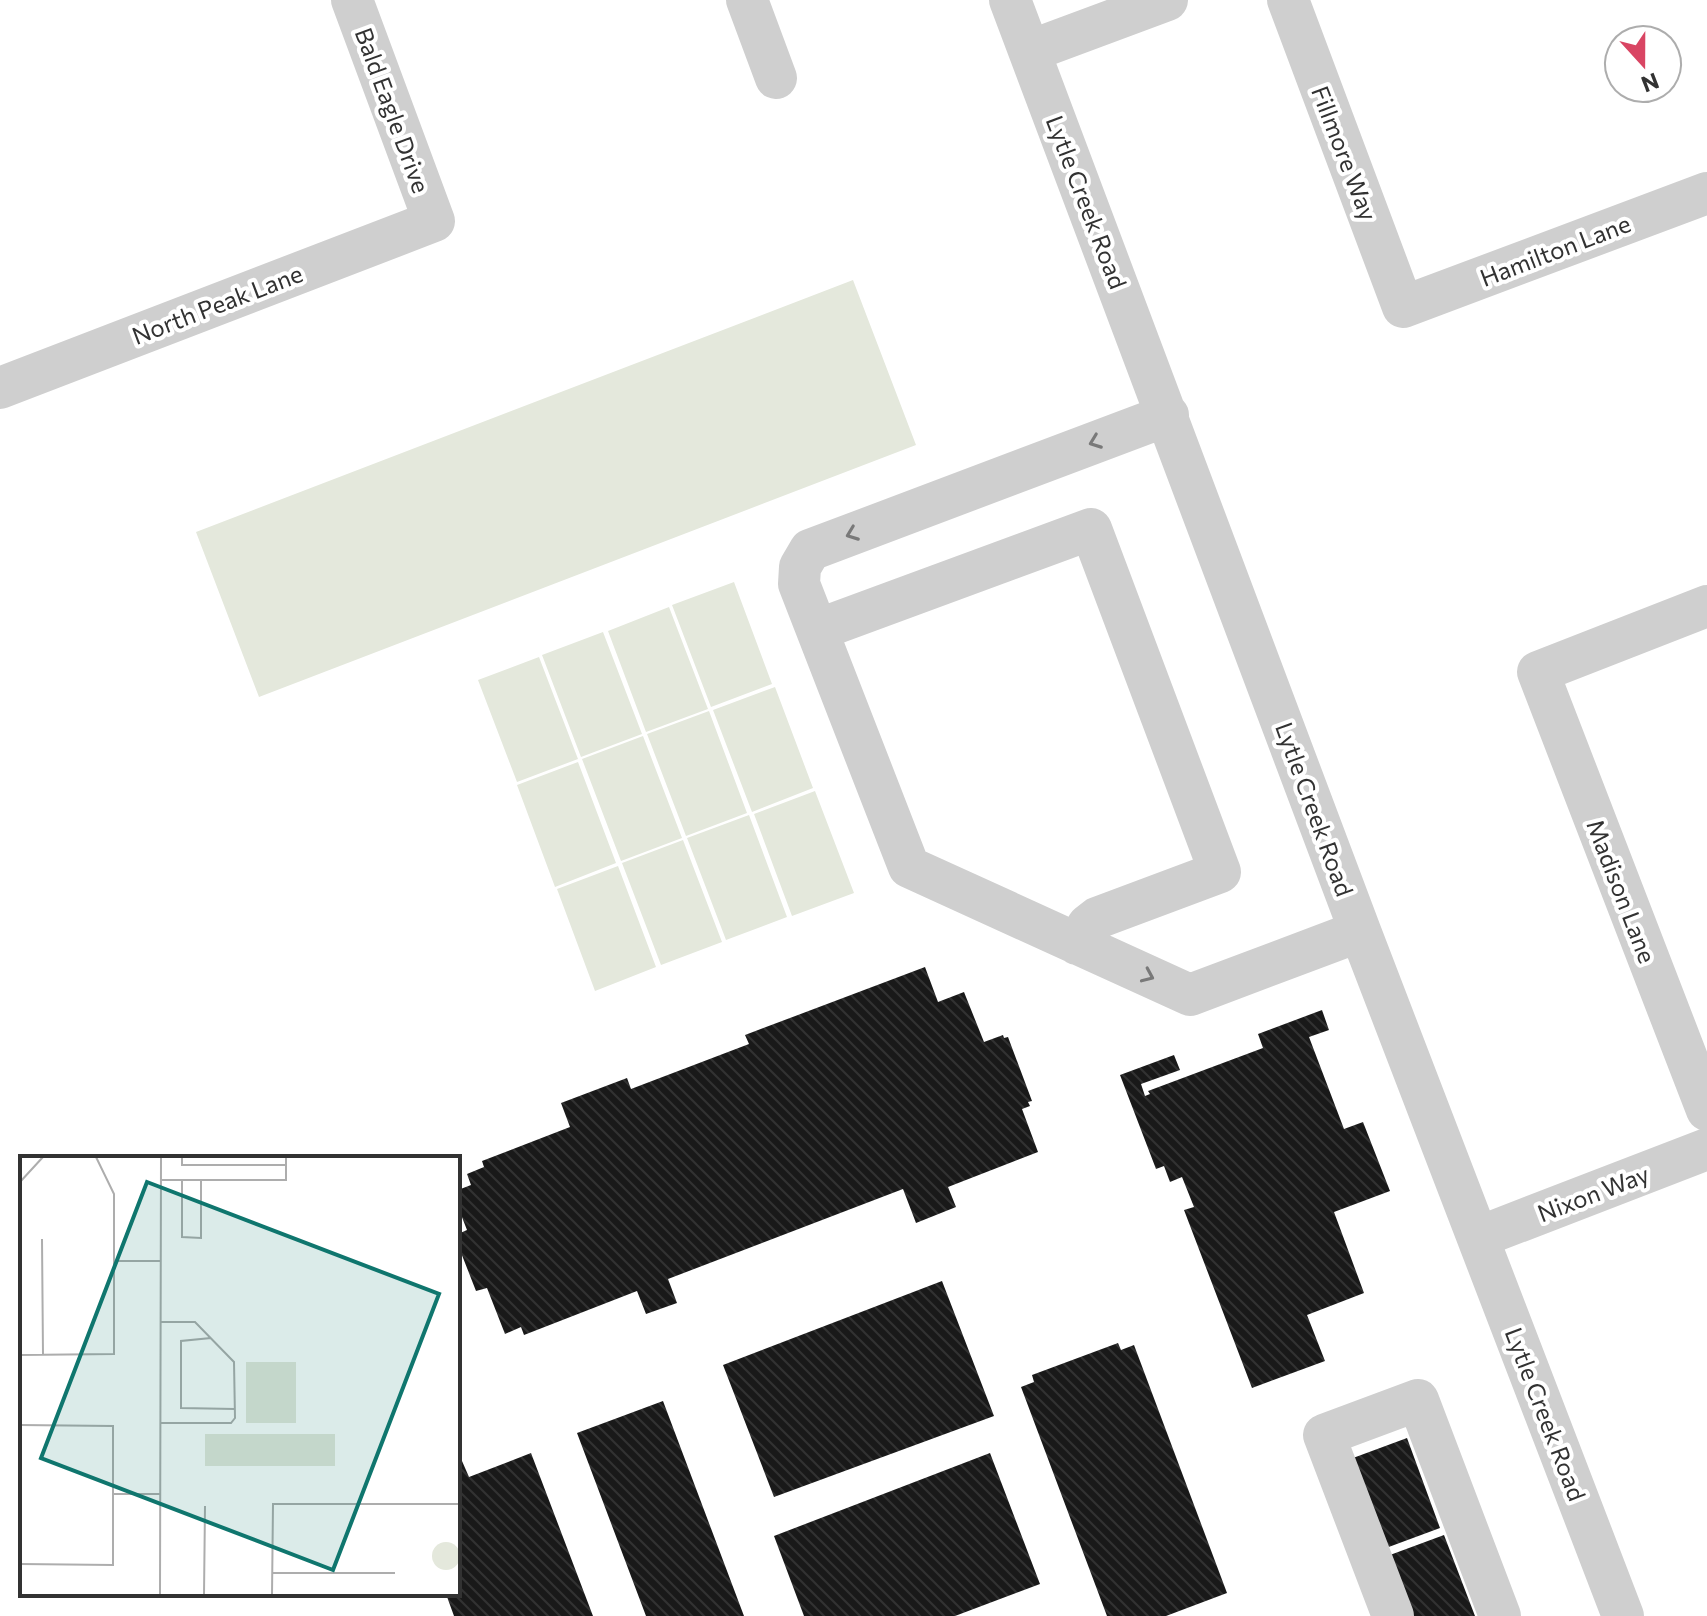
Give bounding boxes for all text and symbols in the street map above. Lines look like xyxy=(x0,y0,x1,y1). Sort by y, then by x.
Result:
street label: Bald Eagle Drive xyxy=(350,23,436,197)
north arrow xyxy=(1603,24,1683,104)
text: N xyxy=(1638,68,1663,99)
street label: Fillmore Way xyxy=(1306,82,1384,224)
street label: Lytle Creek Road xyxy=(1041,111,1133,293)
street label: Hamilton Lane xyxy=(1476,208,1634,292)
street label: North Peak Lane xyxy=(128,258,306,350)
one-way arrow xyxy=(1089,432,1103,449)
one-way arrow xyxy=(846,524,860,541)
street label: Lytle Creek Road xyxy=(1270,718,1360,900)
street label: Madison Lane xyxy=(1581,815,1663,967)
one-way arrow xyxy=(1140,967,1155,983)
inset map xyxy=(20,1156,460,1596)
street label: Nixon Way xyxy=(1533,1158,1653,1228)
street label: Lytle Creek Road xyxy=(1500,1323,1592,1505)

